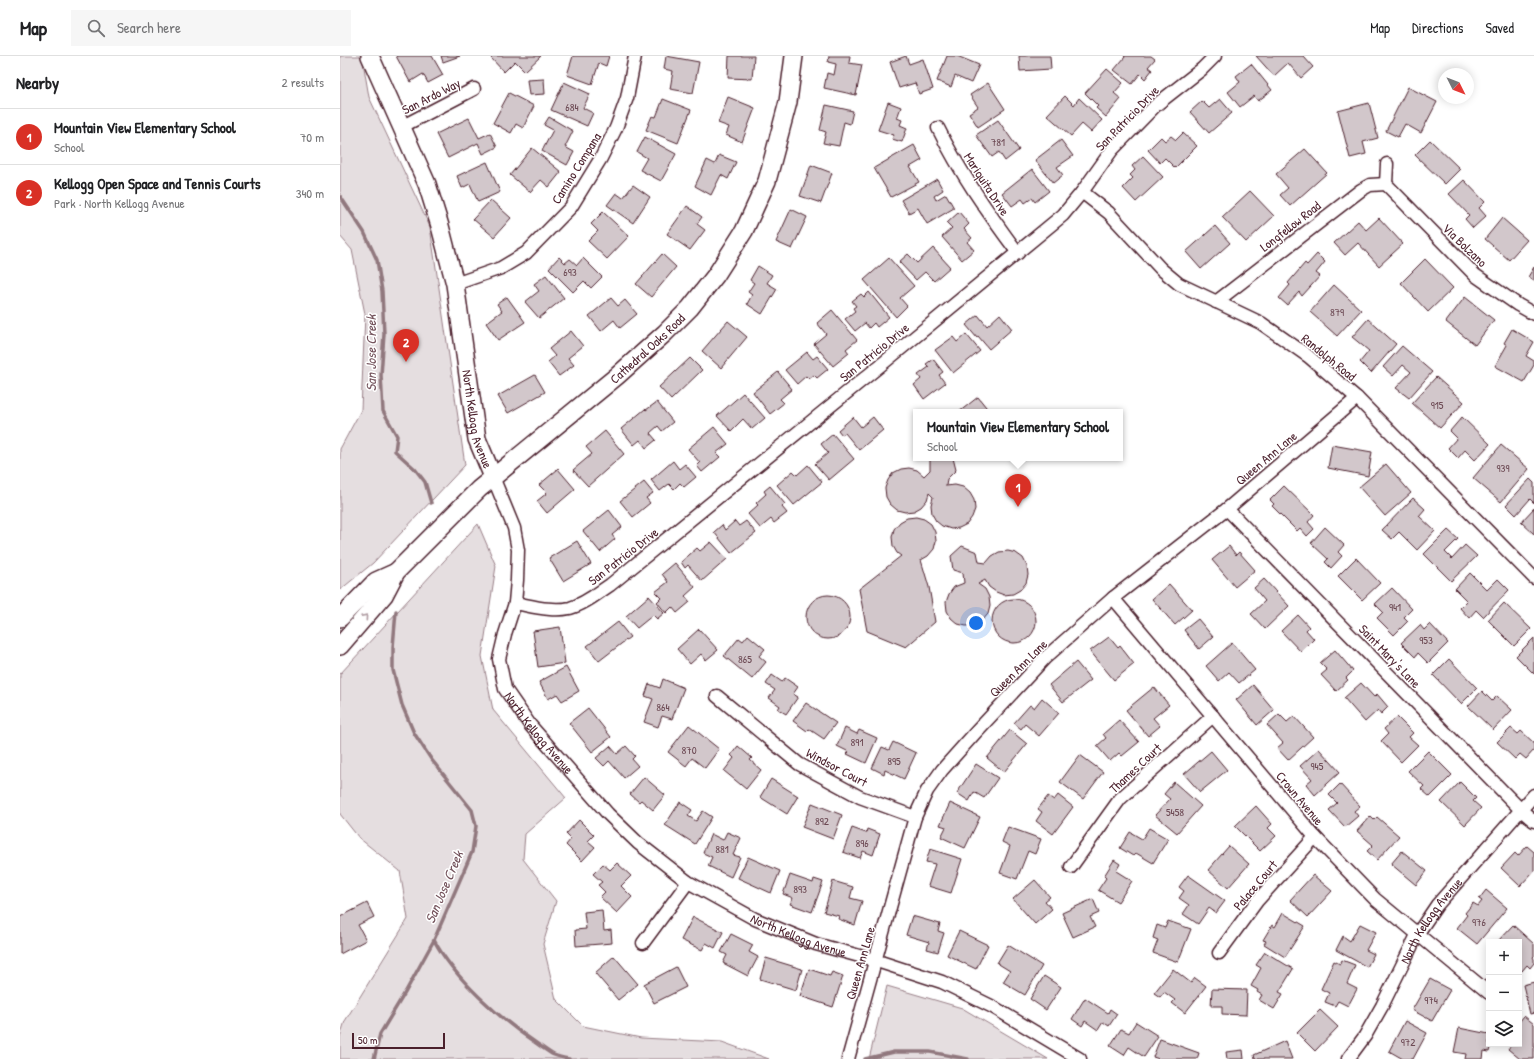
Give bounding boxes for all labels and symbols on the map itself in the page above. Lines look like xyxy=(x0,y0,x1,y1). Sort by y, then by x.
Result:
north arrow xyxy=(1438,68,1474,104)
street label: San Ardo Way xyxy=(399,73,464,118)
street label: San Patricio Drive xyxy=(1091,81,1163,155)
house number: 684 xyxy=(565,100,579,114)
street label: Camino Compana xyxy=(547,129,605,207)
house number: 781 xyxy=(991,135,1005,149)
street label: Mariquita Drive xyxy=(960,149,1014,219)
street label: Longfellow Road xyxy=(1256,197,1324,255)
street label: Via Bolzano xyxy=(1439,219,1491,271)
house number: 693 xyxy=(563,265,577,279)
house number: 879 xyxy=(1330,305,1344,319)
street label: Cathedral Oaks Road xyxy=(606,309,689,387)
water label: San Jose Creek xyxy=(361,314,380,391)
street label: San Patricio Drive xyxy=(836,318,912,386)
pin: 2 xyxy=(393,329,419,362)
street label: Randolph Road xyxy=(1298,329,1360,385)
street label: North Kellogg Avenue xyxy=(458,369,497,471)
house number: 915 xyxy=(1431,398,1444,412)
street label: Queen Ann Lane xyxy=(1231,427,1301,489)
house number: 939 xyxy=(1496,461,1510,475)
pin: 1 xyxy=(1005,474,1031,507)
street label: San Patricio Drive xyxy=(584,523,662,589)
house number: 941 xyxy=(1389,600,1401,614)
your location xyxy=(966,613,986,633)
one-way arrow xyxy=(361,614,368,621)
street label: Saint Mary's Lane xyxy=(1355,620,1425,692)
house number: 953 xyxy=(1419,633,1433,647)
street label: Queen Ann Lane xyxy=(985,635,1051,701)
house number: 865 xyxy=(738,652,752,666)
street label: North Kellogg Avenue xyxy=(501,688,578,778)
house number: 864 xyxy=(656,700,670,714)
house number: 891 xyxy=(851,735,863,749)
street label: Thames Court xyxy=(1105,739,1166,797)
house number: 870 xyxy=(681,743,697,757)
street label: Windsor Court xyxy=(803,743,871,791)
house number: 895 xyxy=(887,754,901,768)
house number: 945 xyxy=(1311,759,1324,773)
street label: Crown Avenue xyxy=(1272,767,1328,829)
house number: 5458 xyxy=(1166,805,1184,819)
house number: 892 xyxy=(815,814,829,828)
house number: 896 xyxy=(855,836,869,850)
house number: 881 xyxy=(715,842,729,856)
water label: San Jose Creek xyxy=(420,847,468,926)
street label: Palace Court xyxy=(1229,856,1282,914)
street label: North Kellogg Avenue xyxy=(1395,874,1466,966)
house number: 893 xyxy=(793,882,807,896)
street label: North Kellogg Avenue xyxy=(747,909,848,961)
house number: 976 xyxy=(1472,915,1487,929)
street label: Queen Ann Lane xyxy=(841,924,879,1002)
house number: 974 xyxy=(1424,993,1438,1007)
scale bar xyxy=(352,1031,445,1050)
house number: 972 xyxy=(1401,1035,1415,1049)

